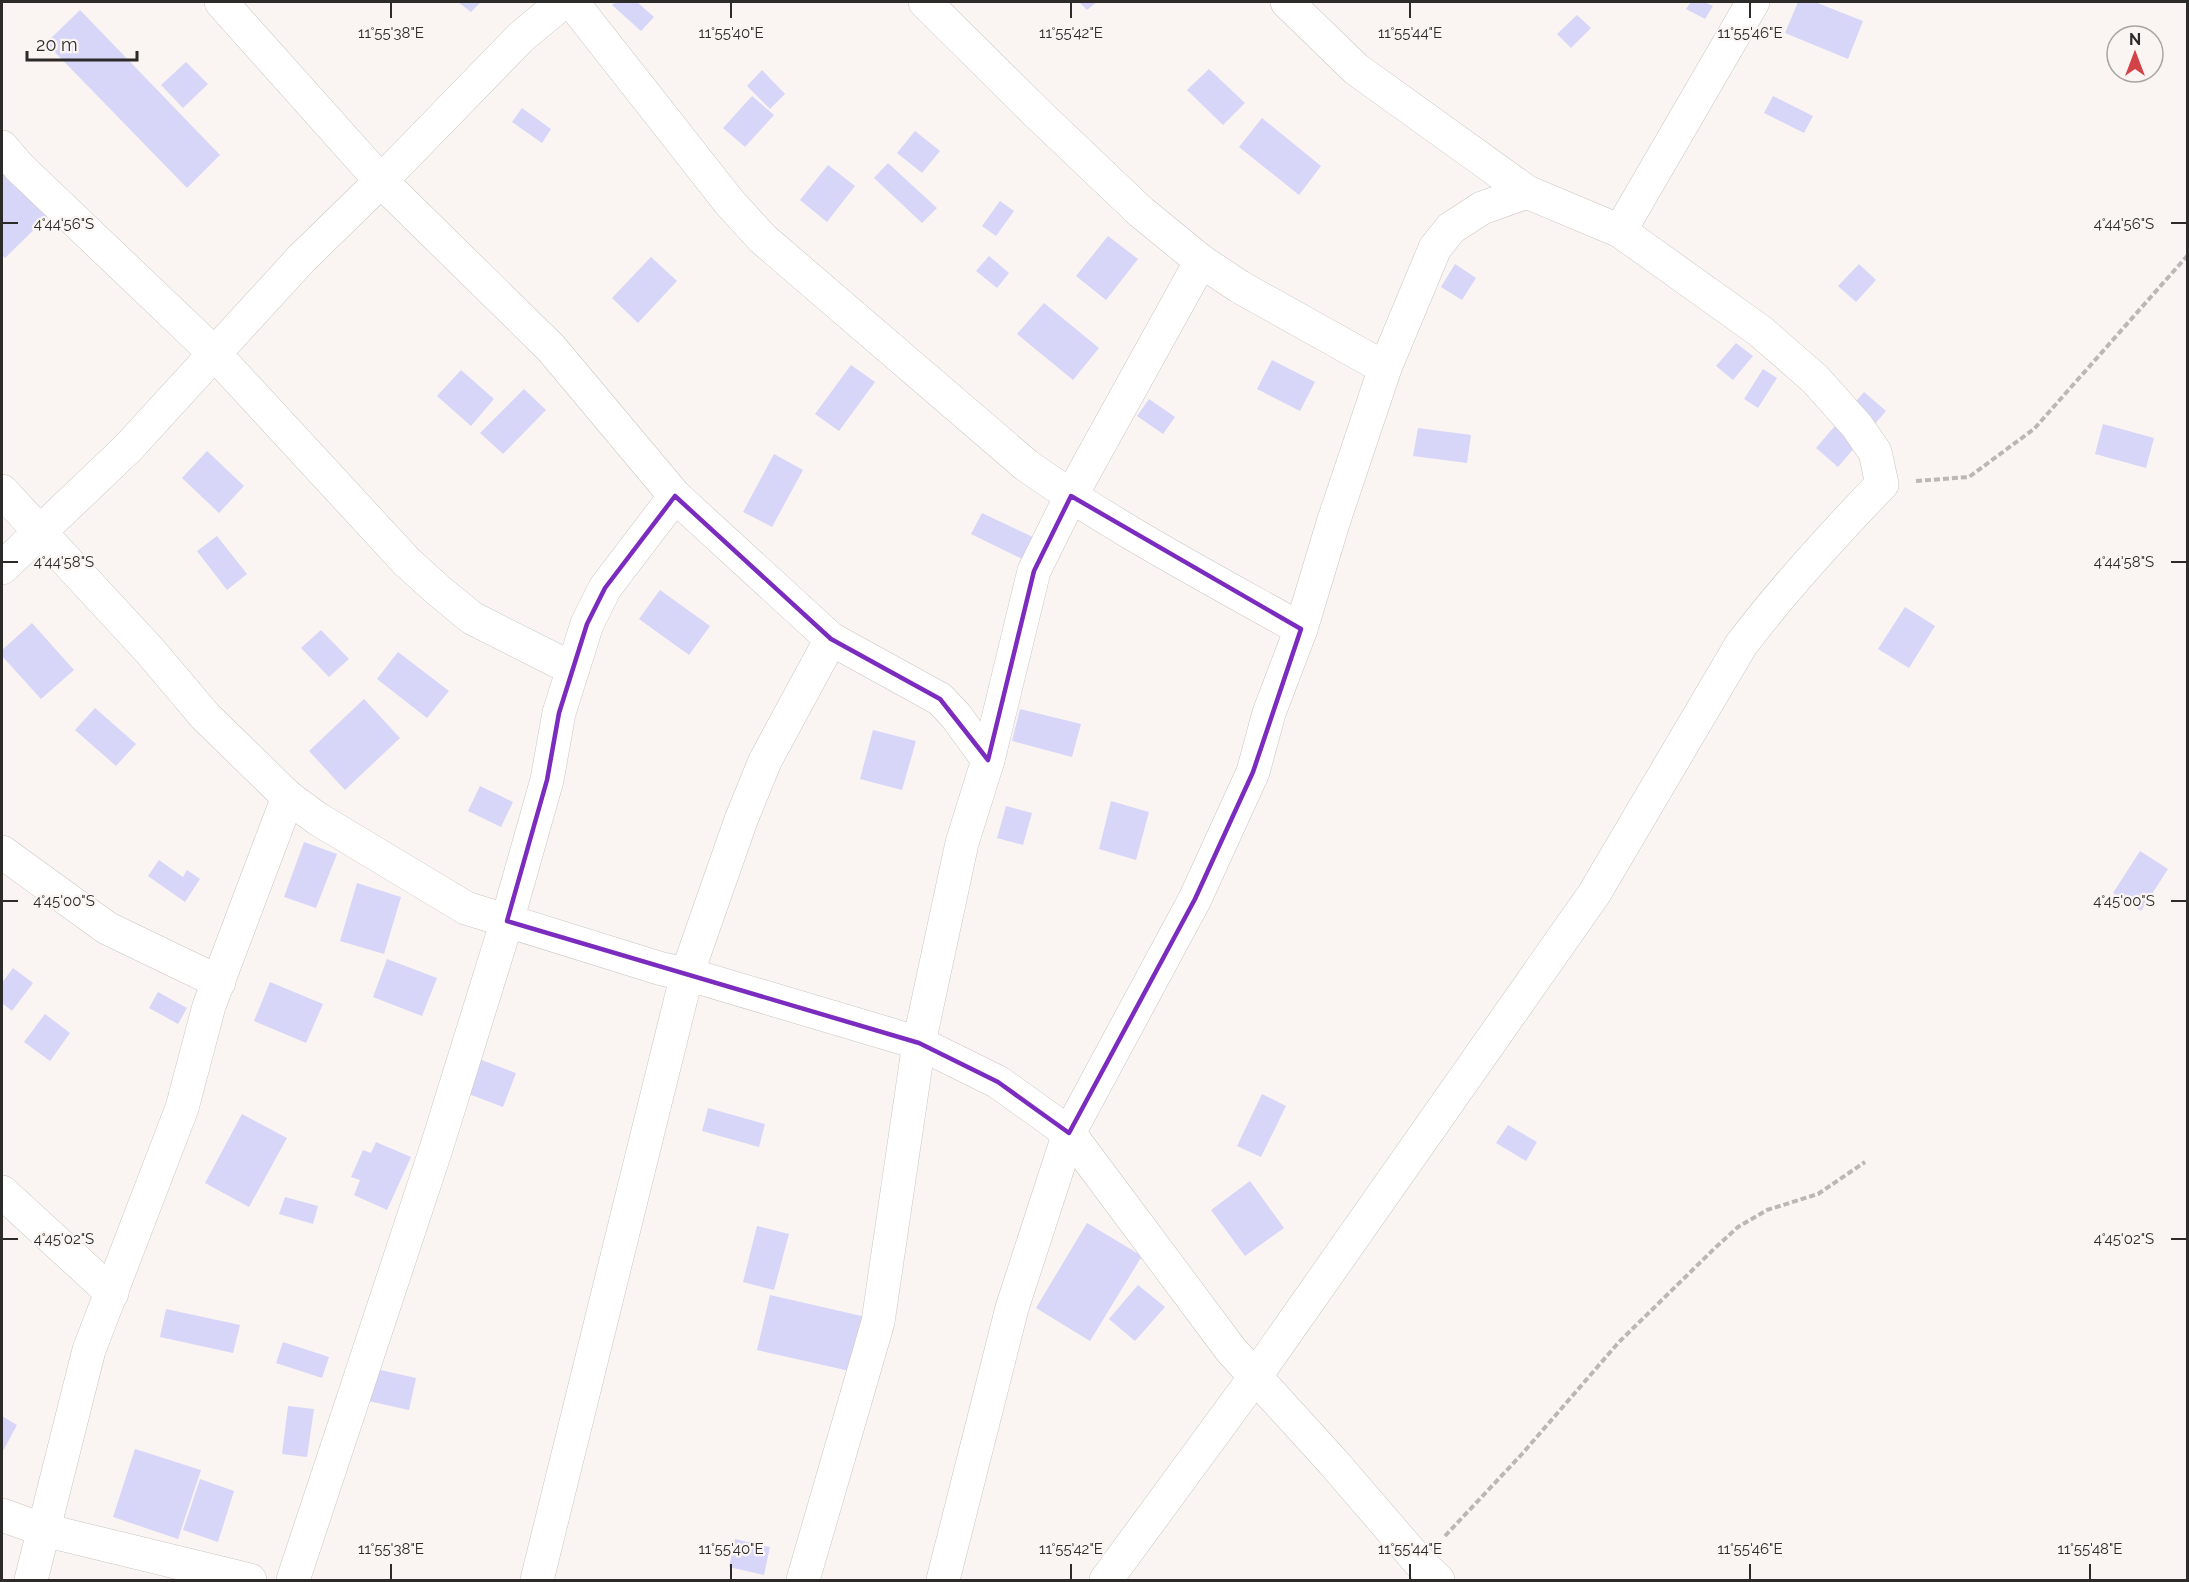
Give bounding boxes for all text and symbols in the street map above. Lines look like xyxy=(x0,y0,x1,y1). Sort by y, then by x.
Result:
scale bar xyxy=(27,24,136,62)
text: 11°55'38"E xyxy=(358,24,424,42)
text: 11°55'40"E xyxy=(698,24,764,42)
text: 11°55'42"E xyxy=(1039,24,1103,42)
text: 11°55'44"E xyxy=(1378,24,1442,42)
text: 11°55'46"E xyxy=(1717,24,1783,42)
north arrow xyxy=(2105,24,2165,84)
text: N xyxy=(2129,30,2141,49)
text: 20 m xyxy=(36,34,78,55)
text: 4°44'56"S xyxy=(34,215,94,233)
text: 4°44'56"S xyxy=(2094,215,2154,233)
text: 4°44'58"S xyxy=(34,553,94,571)
text: 4°44'58"S xyxy=(2094,553,2154,571)
text: 4°45'00"S xyxy=(33,892,95,910)
text: 4°45'00"S xyxy=(2093,892,2155,910)
text: 4°45'02"S xyxy=(34,1230,94,1248)
text: 4°45'02"S xyxy=(2094,1230,2154,1248)
text: 11°55'38"E xyxy=(358,1540,424,1558)
text: 11°55'40"E xyxy=(698,1540,764,1558)
text: 11°55'42"E xyxy=(1039,1540,1103,1558)
text: 11°55'44"E xyxy=(1378,1540,1442,1558)
text: 11°55'46"E xyxy=(1717,1540,1783,1558)
text: 11°55'48"E xyxy=(2058,1540,2123,1558)

